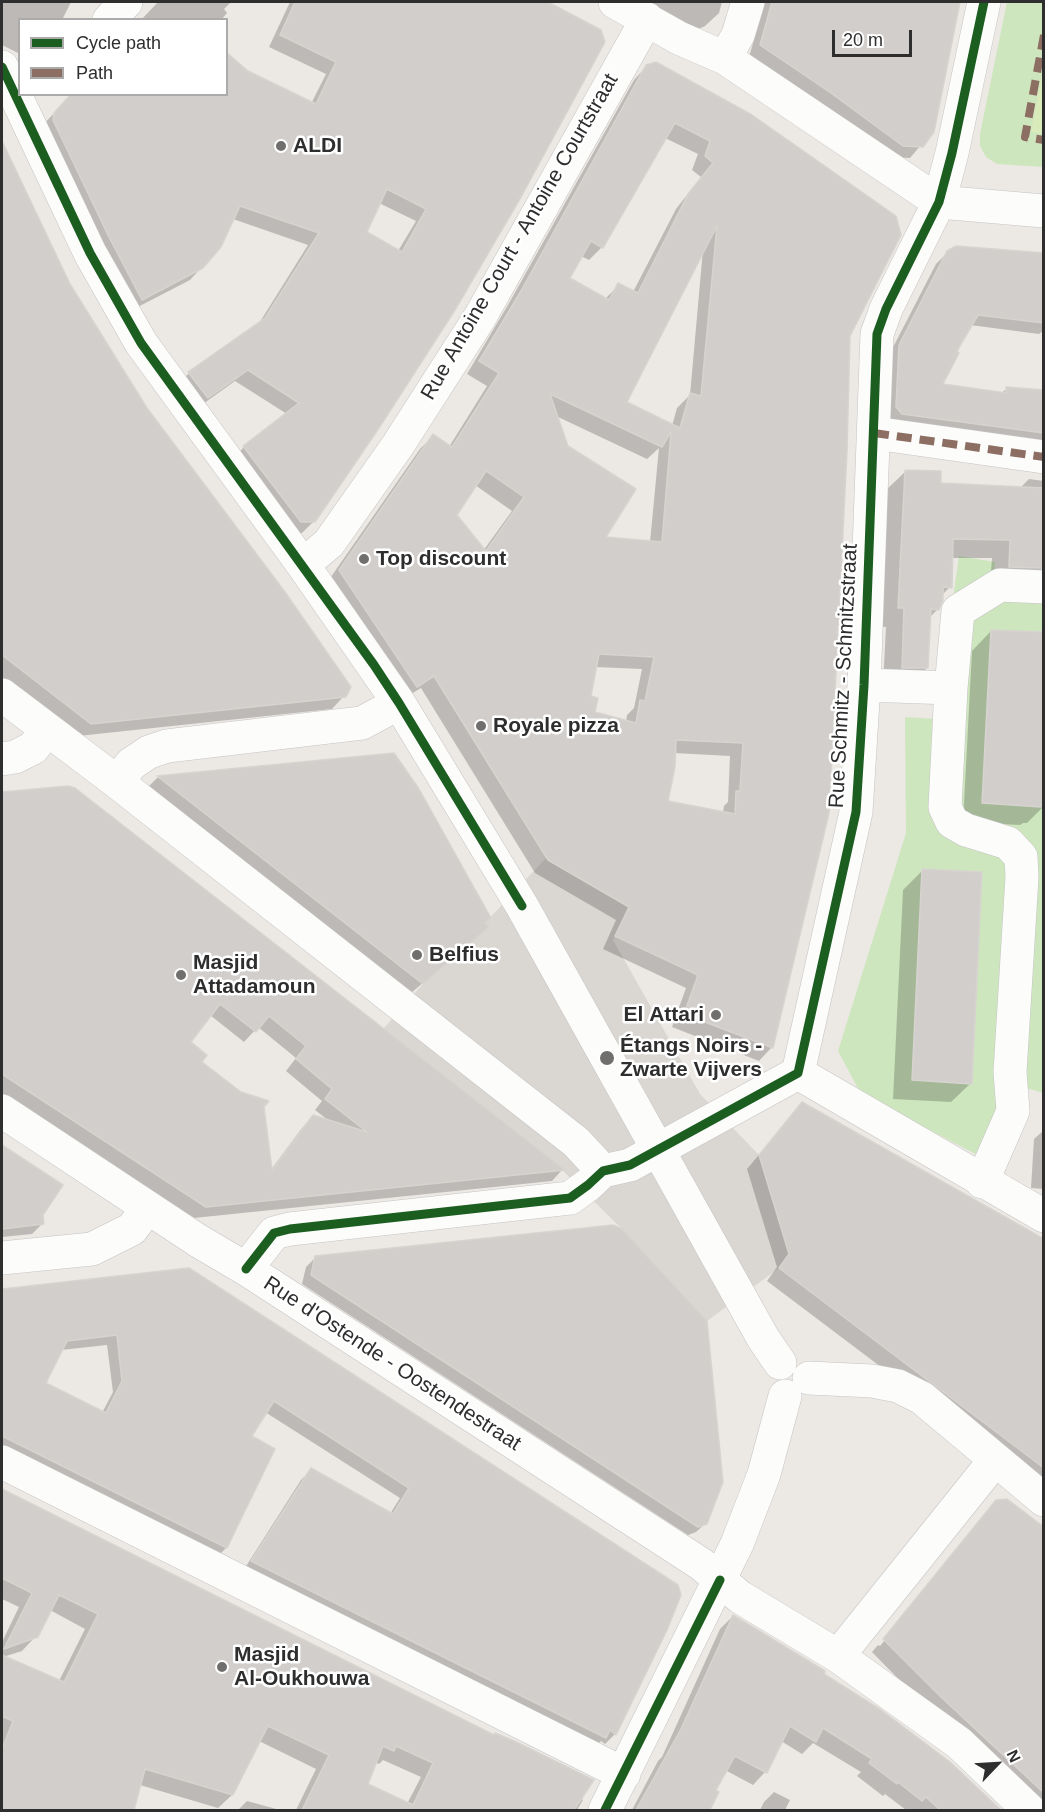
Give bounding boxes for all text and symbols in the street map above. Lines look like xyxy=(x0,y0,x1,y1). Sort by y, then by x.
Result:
legend xyxy=(18,18,228,96)
scale bar xyxy=(835,18,914,56)
text: 20 m xyxy=(843,30,883,50)
text: Cycle path xyxy=(76,33,161,53)
text: Path xyxy=(76,63,113,83)
street label: Rue Antoine Court - Antoine Courtstraat xyxy=(416,69,624,405)
place label: ALDI xyxy=(293,133,342,159)
marker: ALDI xyxy=(274,139,288,153)
street label: Rue Schmitz - Schmitzstraat xyxy=(824,543,864,809)
place label: Top discount xyxy=(376,546,506,572)
marker: Top discount xyxy=(357,552,371,566)
place label: Royale pizza xyxy=(493,713,619,739)
marker: Royale pizza xyxy=(474,719,488,733)
place label: Belfius xyxy=(429,942,499,968)
marker: Belfius xyxy=(410,948,424,962)
place label: Masjid Attadamoun xyxy=(193,950,315,1000)
marker: Masjid Attadamoun xyxy=(174,968,188,982)
place label: El Attari xyxy=(623,1002,704,1028)
marker: El Attari xyxy=(709,1008,723,1022)
place label: Étangs Noirs - Zwarte Vijvers xyxy=(620,1033,762,1083)
marker: Étangs Noirs - Zwarte Vijvers xyxy=(598,1049,616,1067)
street label: Rue d'Ostende - Oostendestraat xyxy=(259,1271,525,1457)
place label: Masjid Al-Oukhouwa xyxy=(234,1642,369,1692)
marker: Masjid Al-Oukhouwa xyxy=(215,1660,229,1674)
north arrow xyxy=(967,1734,1027,1794)
text: N xyxy=(1004,1747,1024,1765)

